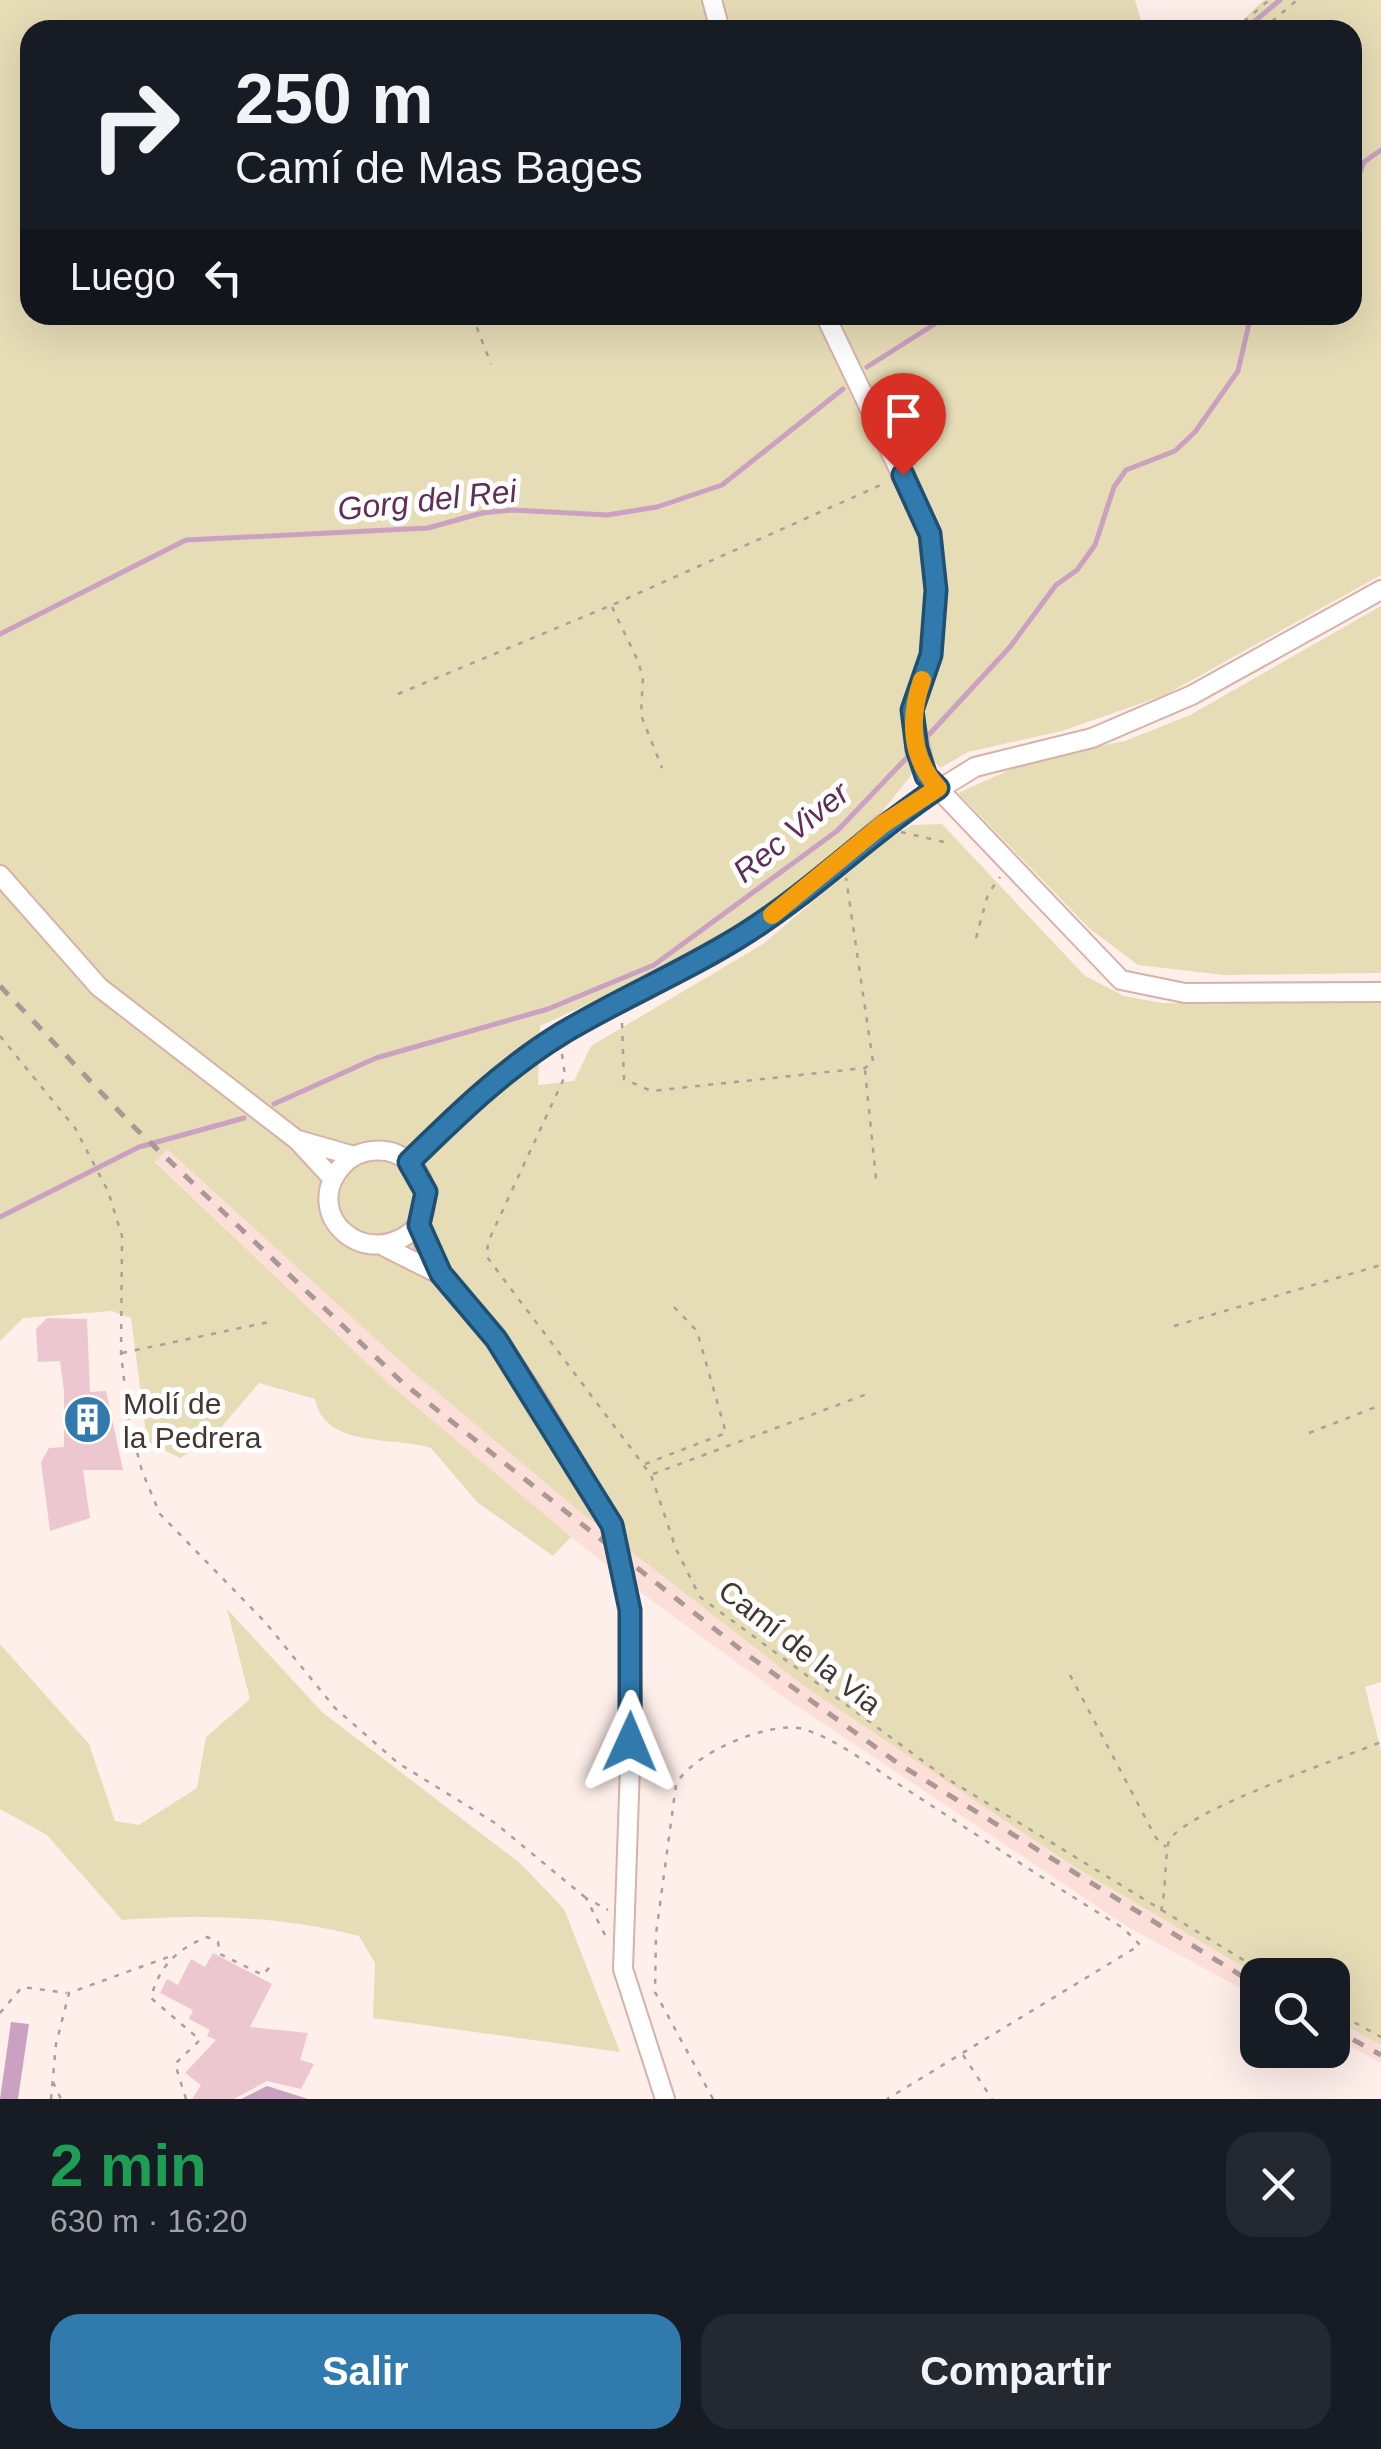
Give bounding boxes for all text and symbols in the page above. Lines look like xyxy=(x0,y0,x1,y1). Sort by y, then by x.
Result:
icon: right xyxy=(70,60,200,190)
text: 250 m xyxy=(235,60,433,138)
text: Camí de Mas Bages xyxy=(235,142,643,193)
icon: left xyxy=(196,250,251,305)
text: Luego xyxy=(70,256,176,298)
pin xyxy=(861,373,946,476)
icon: arrive xyxy=(876,388,931,443)
water label: Gorg del Rei xyxy=(336,473,519,527)
water label: Rec Viver xyxy=(726,774,857,889)
place label: Molí de la Pedrera xyxy=(123,1387,262,1454)
building icon: Molí de la Pedrera xyxy=(62,1394,114,1446)
street label: Camí de la Via xyxy=(713,1574,888,1721)
position arrow xyxy=(578,1690,682,1794)
map controls xyxy=(1240,1958,1350,2068)
button: search xyxy=(1240,1958,1350,2068)
text: 2 min xyxy=(50,2132,207,2199)
button: close xyxy=(1226,2132,1331,2237)
text: 630 m · 16:20 xyxy=(50,2203,247,2239)
button: Salir xyxy=(50,2314,681,2429)
button: Compartir xyxy=(701,2314,1331,2429)

